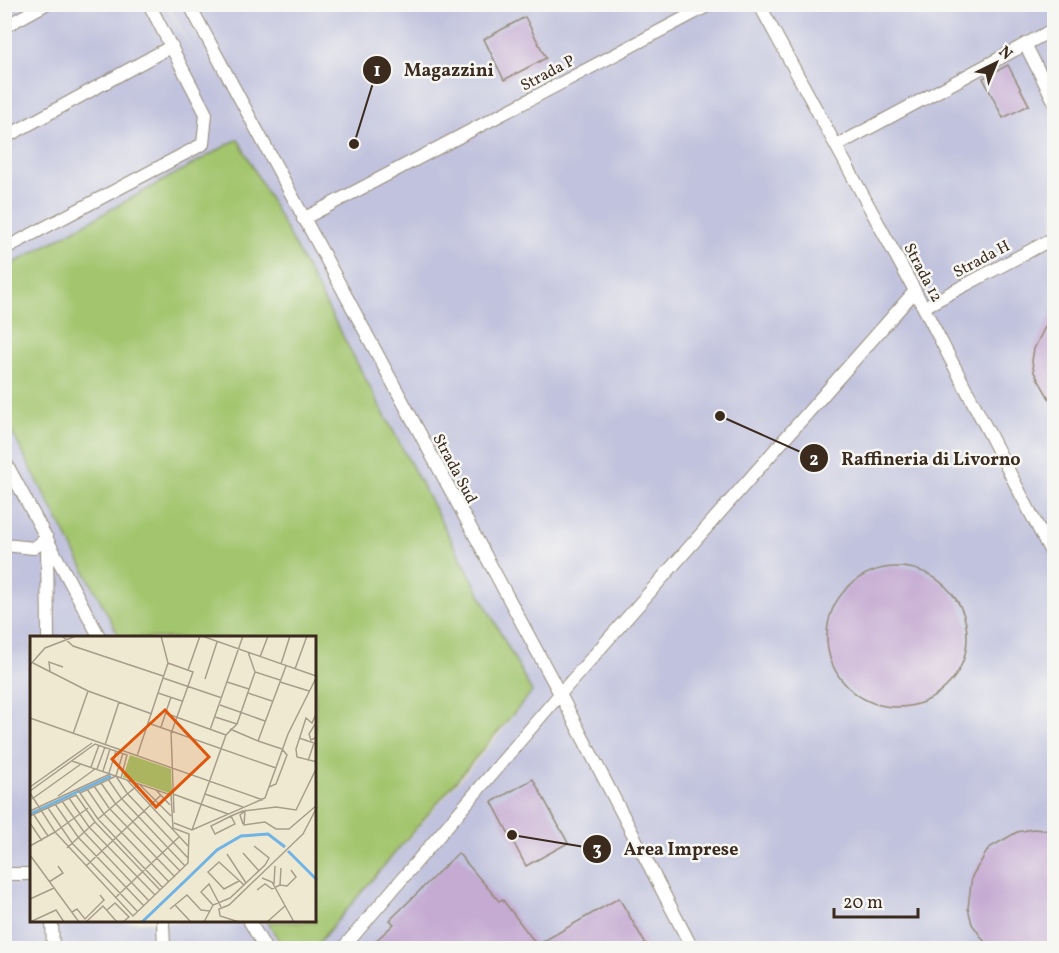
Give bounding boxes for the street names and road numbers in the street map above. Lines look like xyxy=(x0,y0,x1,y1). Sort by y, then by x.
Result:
street label: Strada P xyxy=(517,50,579,97)
street label: Strada H xyxy=(950,236,1014,284)
street label: Strada 12 xyxy=(897,239,947,306)
street label: Strada Sud xyxy=(427,430,482,508)

